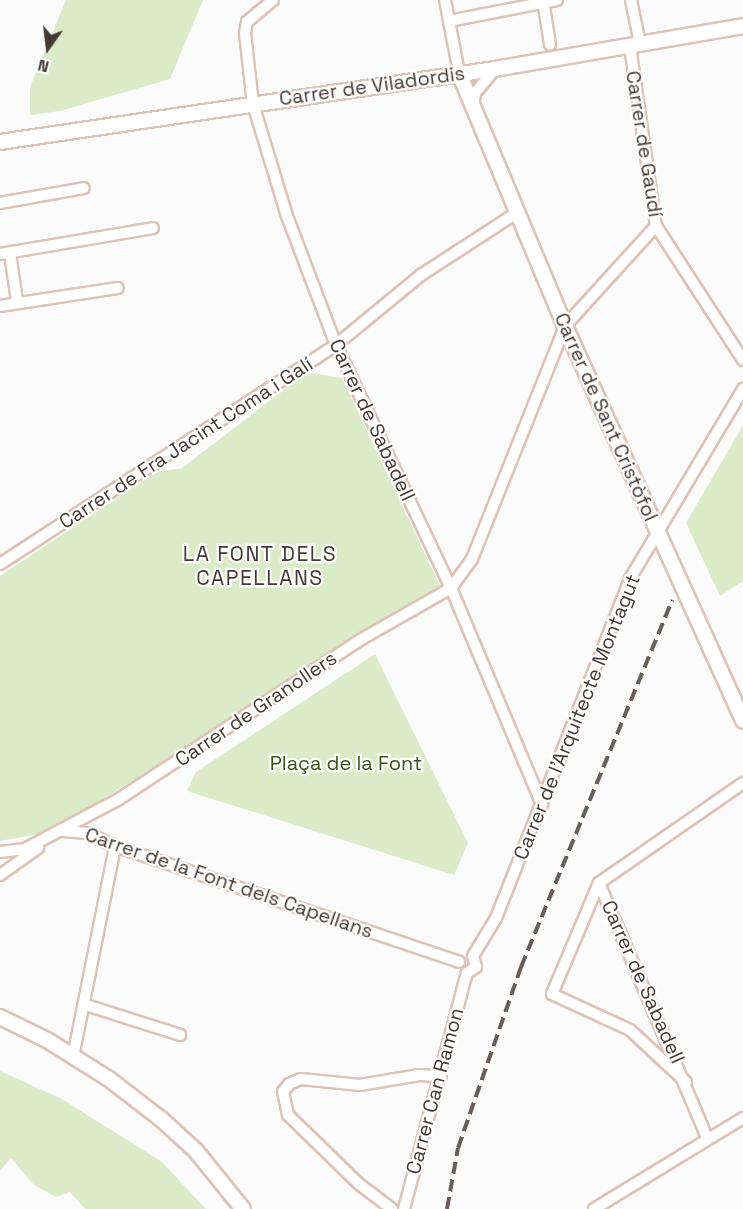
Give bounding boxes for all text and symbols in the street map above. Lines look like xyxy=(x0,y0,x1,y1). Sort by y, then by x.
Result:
north arrow xyxy=(18,18,78,78)
text: N xyxy=(36,54,51,77)
street label: Carrer de Viladordis xyxy=(277,61,467,111)
street label: Carrer de Gaudí xyxy=(621,69,667,219)
street label: Carrer de Sant Cristòfol xyxy=(549,309,663,525)
street label: Carrer de Sabadell xyxy=(324,335,420,505)
street label: Carrer de Fra Jacint Coma i Galí xyxy=(55,352,317,534)
district label: LA FONT DELS CAPELLANS xyxy=(182,541,338,591)
street label: Carrer de l'Arquitecte Montagut xyxy=(509,571,645,863)
street label: Carrer de Granollers xyxy=(171,646,341,772)
park label: Plaça de la Font xyxy=(270,751,422,775)
street label: Carrer de la Font dels Capellans xyxy=(82,822,376,944)
street label: Carrer de Sabadell xyxy=(596,897,690,1067)
street label: Carrer Can Ramon xyxy=(401,1005,469,1177)

